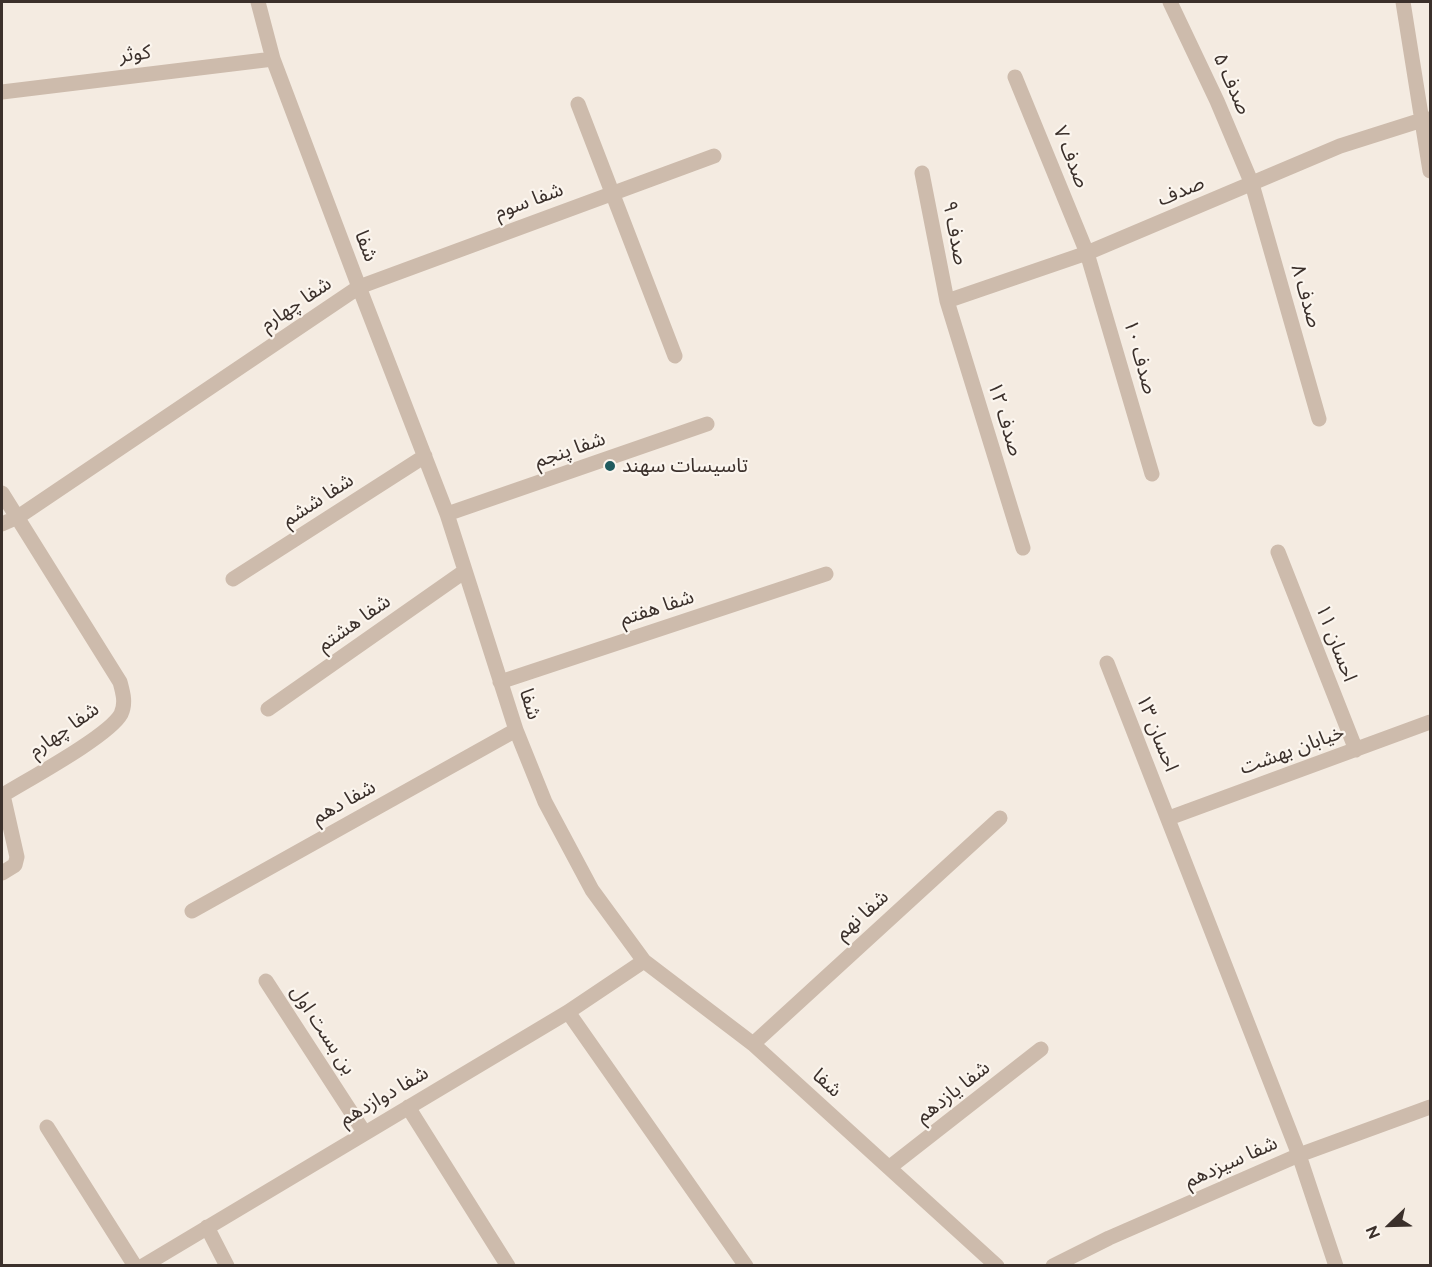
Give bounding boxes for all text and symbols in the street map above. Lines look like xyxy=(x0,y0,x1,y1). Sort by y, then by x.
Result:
street label: کوثر xyxy=(118,40,152,68)
street label: صدف ۵ xyxy=(1208,49,1256,119)
street label: صدف ۷ xyxy=(1048,122,1094,192)
street label: صدف xyxy=(1154,171,1208,211)
street label: شفا سوم xyxy=(491,178,567,224)
street label: صدف ۹ xyxy=(937,199,973,267)
street label: شفا xyxy=(349,227,383,265)
street label: صدف ۸ xyxy=(1286,261,1326,331)
street label: شفا چهارم xyxy=(256,272,336,336)
street label: صدف ۱۰ xyxy=(1118,317,1162,397)
street label: صدف ۱۲ xyxy=(982,379,1028,459)
street label: شفا پنجم xyxy=(531,427,609,473)
place label: تاسیسات سهند xyxy=(622,454,748,478)
marker: تاسیسات سهند xyxy=(603,459,617,473)
street label: شفا ششم xyxy=(278,468,358,532)
street label: شفا هفتم xyxy=(617,585,697,631)
street label: شفا هشتم xyxy=(313,589,395,657)
street label: احسان ۱۱ xyxy=(1310,601,1362,685)
street label: شفا xyxy=(514,685,546,723)
street label: احسان ۱۳ xyxy=(1131,691,1183,775)
street label: شفا چهارم xyxy=(24,697,104,763)
street label: خیابان بهشت xyxy=(1236,720,1348,780)
street label: شفا دهم xyxy=(308,775,380,829)
street label: شفا نهم xyxy=(830,885,894,945)
street label: بن بست اول xyxy=(285,981,361,1079)
street label: شفا یازدهم xyxy=(911,1056,995,1128)
street label: شفا دوازدهم xyxy=(335,1061,433,1131)
street label: شفا xyxy=(807,1064,847,1102)
street label: شفا سیزدهم xyxy=(1181,1131,1281,1193)
north arrow xyxy=(1360,1195,1420,1255)
text: N xyxy=(1362,1223,1384,1242)

